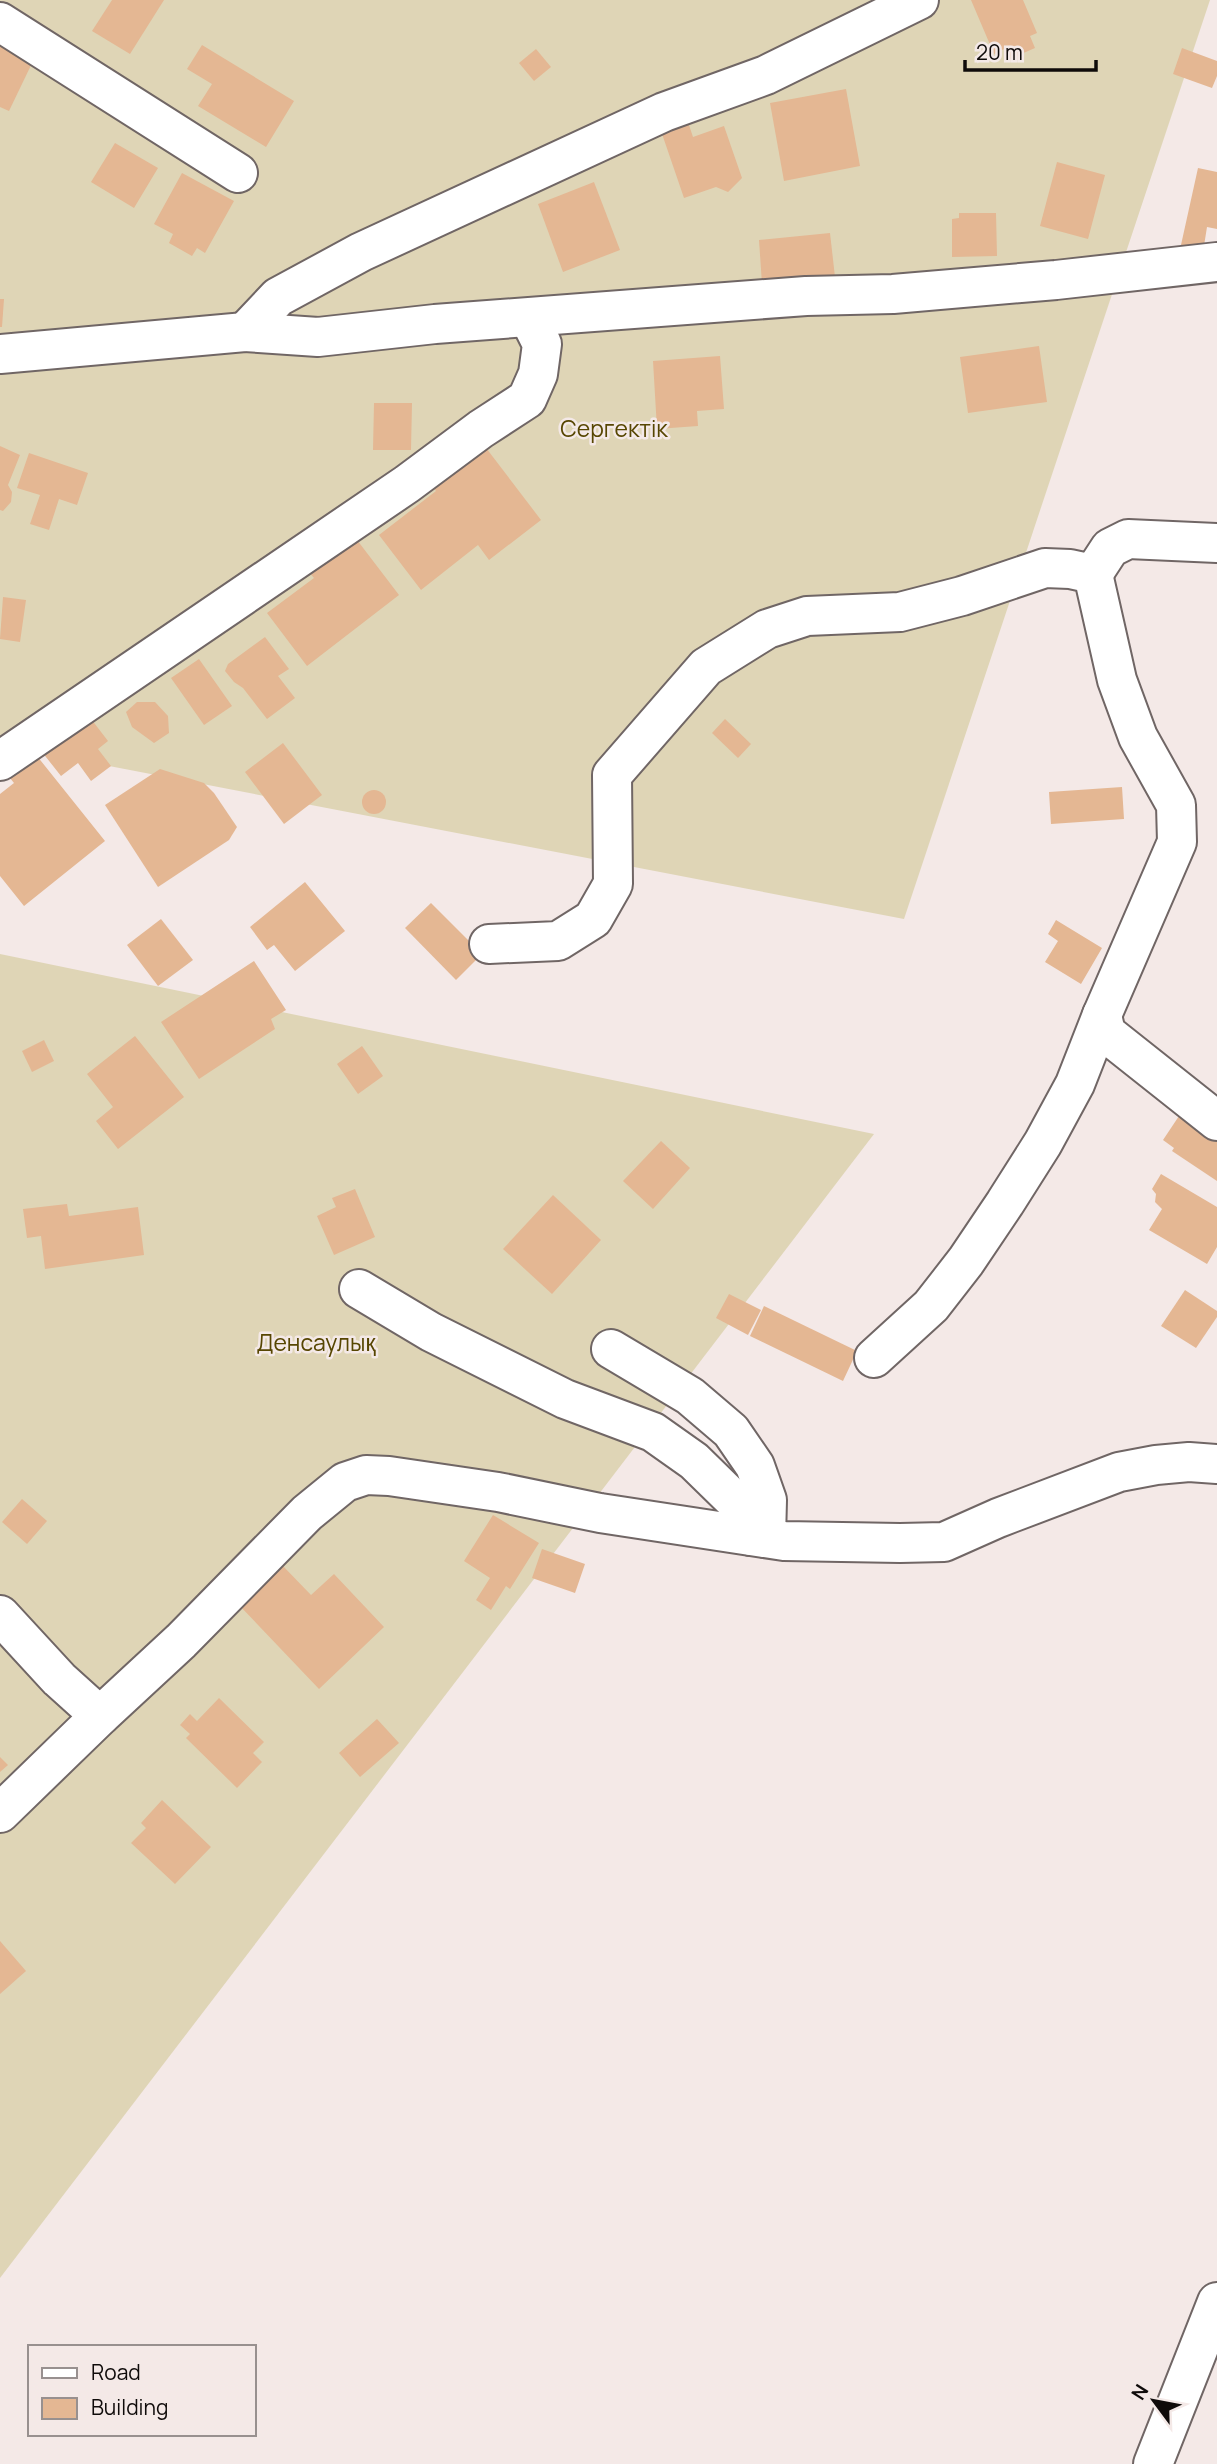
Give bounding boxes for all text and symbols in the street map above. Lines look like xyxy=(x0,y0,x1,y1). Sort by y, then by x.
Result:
scale bar xyxy=(965,28,1096,72)
text: 20 m xyxy=(976,38,1023,66)
park label: Сергектік xyxy=(560,412,668,444)
park label: Денсаулық xyxy=(256,1326,376,1358)
legend xyxy=(28,2345,256,2436)
text: Road xyxy=(91,2358,141,2386)
north arrow xyxy=(1119,2366,1189,2436)
text: N xyxy=(1125,2379,1154,2405)
text: Building xyxy=(91,2393,168,2421)

